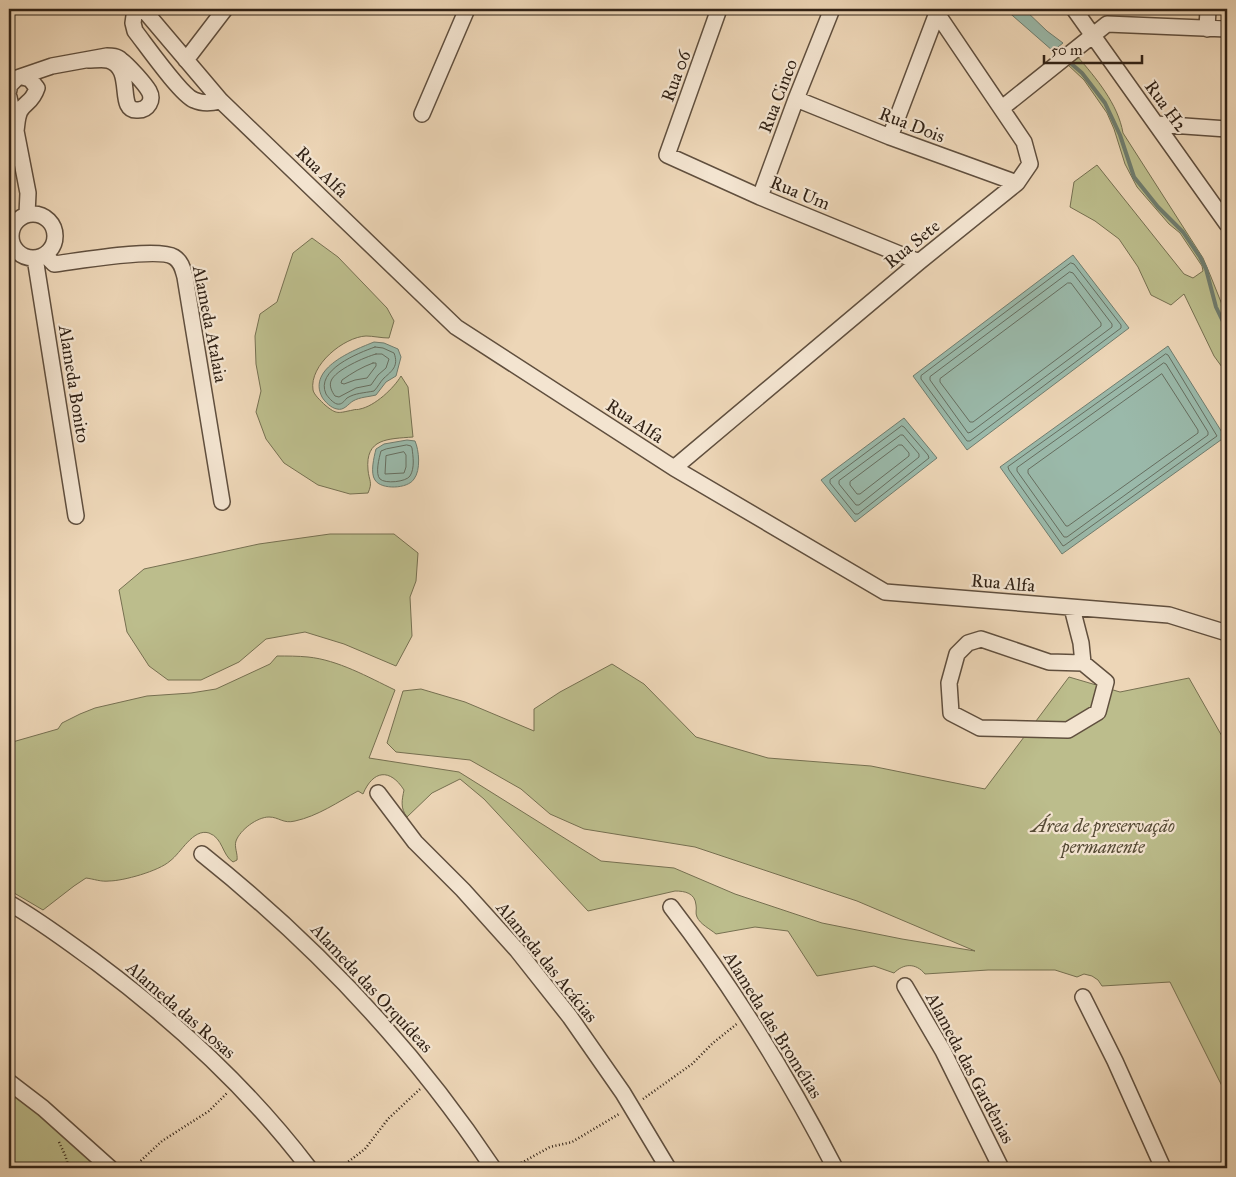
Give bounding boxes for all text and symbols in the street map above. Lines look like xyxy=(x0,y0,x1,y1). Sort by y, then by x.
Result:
scale bar xyxy=(1044,32,1141,64)
text: 50 m xyxy=(1051,41,1083,59)
street label: Rua 06 xyxy=(657,46,696,105)
street label: Rua Cinco xyxy=(754,56,802,136)
street label: Rua H2 xyxy=(1140,76,1192,136)
street label: Rua Dois xyxy=(876,102,948,148)
street label: Rua Alfa xyxy=(291,142,353,202)
street label: Rua Um xyxy=(767,171,833,215)
street label: Rua Sete xyxy=(880,215,944,273)
street label: Alameda Atalaia xyxy=(188,263,232,385)
street label: Alameda Bonito xyxy=(54,323,94,444)
street label: Rua Alfa xyxy=(602,394,668,448)
street label: Rua Alfa xyxy=(970,569,1036,597)
park label: Área de preservação permanente xyxy=(1029,813,1175,859)
street label: Alameda das Acácias xyxy=(491,897,602,1027)
street label: Alameda das Orquídeas xyxy=(305,918,438,1058)
street label: Alameda das Bromélias xyxy=(718,947,827,1102)
street label: Alameda das Rosas xyxy=(121,956,240,1063)
street label: Alameda das Gardênias xyxy=(920,988,1019,1147)

